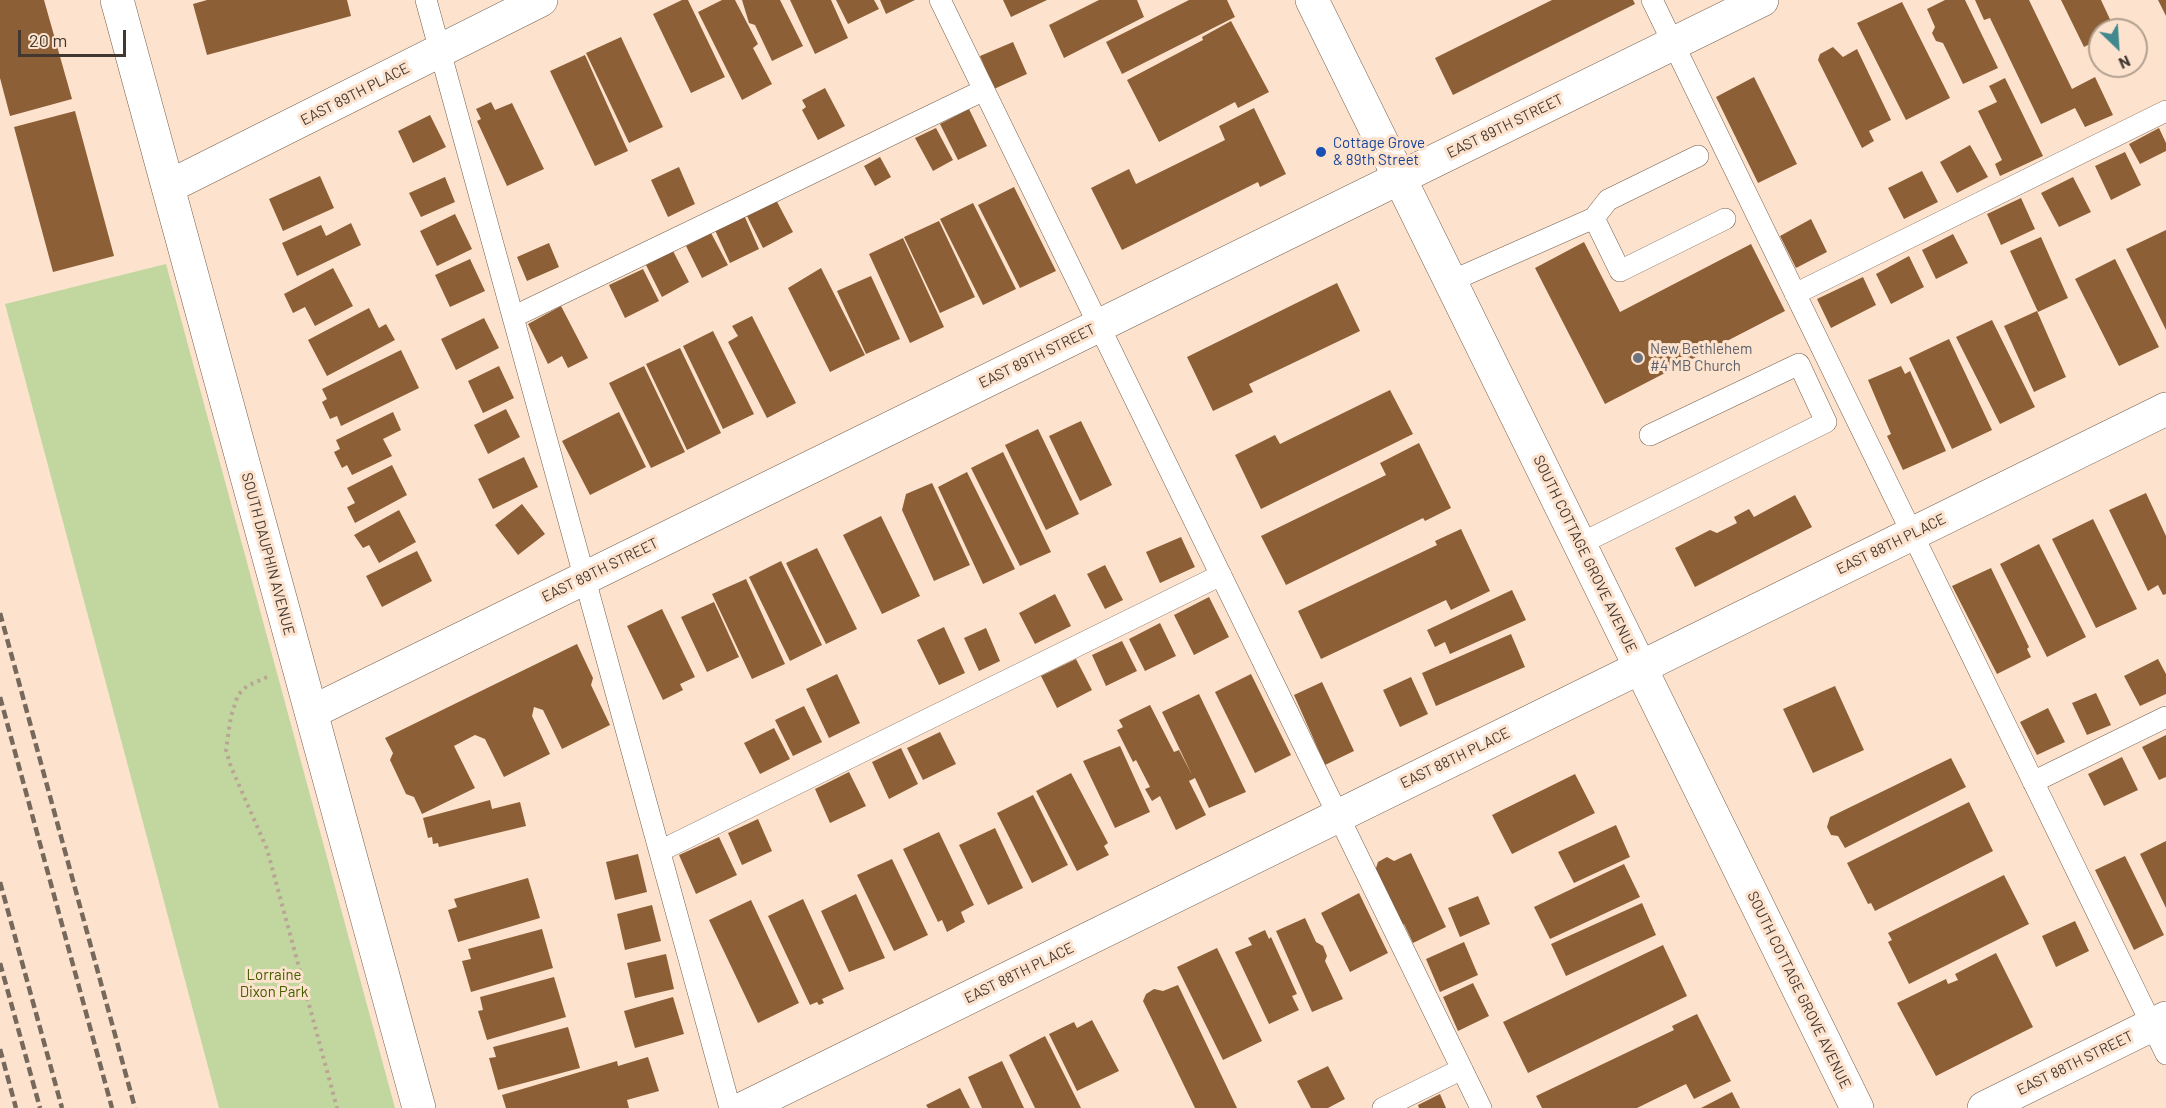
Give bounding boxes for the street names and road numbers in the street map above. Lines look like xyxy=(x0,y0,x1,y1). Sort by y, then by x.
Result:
street label: EAST 89TH PLACE xyxy=(298,59,412,129)
street label: EAST 89TH STREET xyxy=(1444,90,1566,162)
street label: EAST 89TH STREET xyxy=(976,320,1098,392)
street label: SOUTH COTTAGE GROVE AVENUE xyxy=(1529,452,1641,656)
street label: SOUTH DAUPHIN AVENUE xyxy=(238,471,298,637)
street label: EAST 88TH PLACE xyxy=(1833,510,1949,578)
street label: EAST 89TH STREET xyxy=(539,534,661,606)
street label: EAST 88TH PLACE xyxy=(1397,724,1513,792)
street label: SOUTH COTTAGE GROVE AVENUE xyxy=(1743,888,1855,1092)
street label: EAST 88TH PLACE xyxy=(961,939,1077,1007)
street label: EAST 88TH STREET xyxy=(2014,1027,2136,1099)

